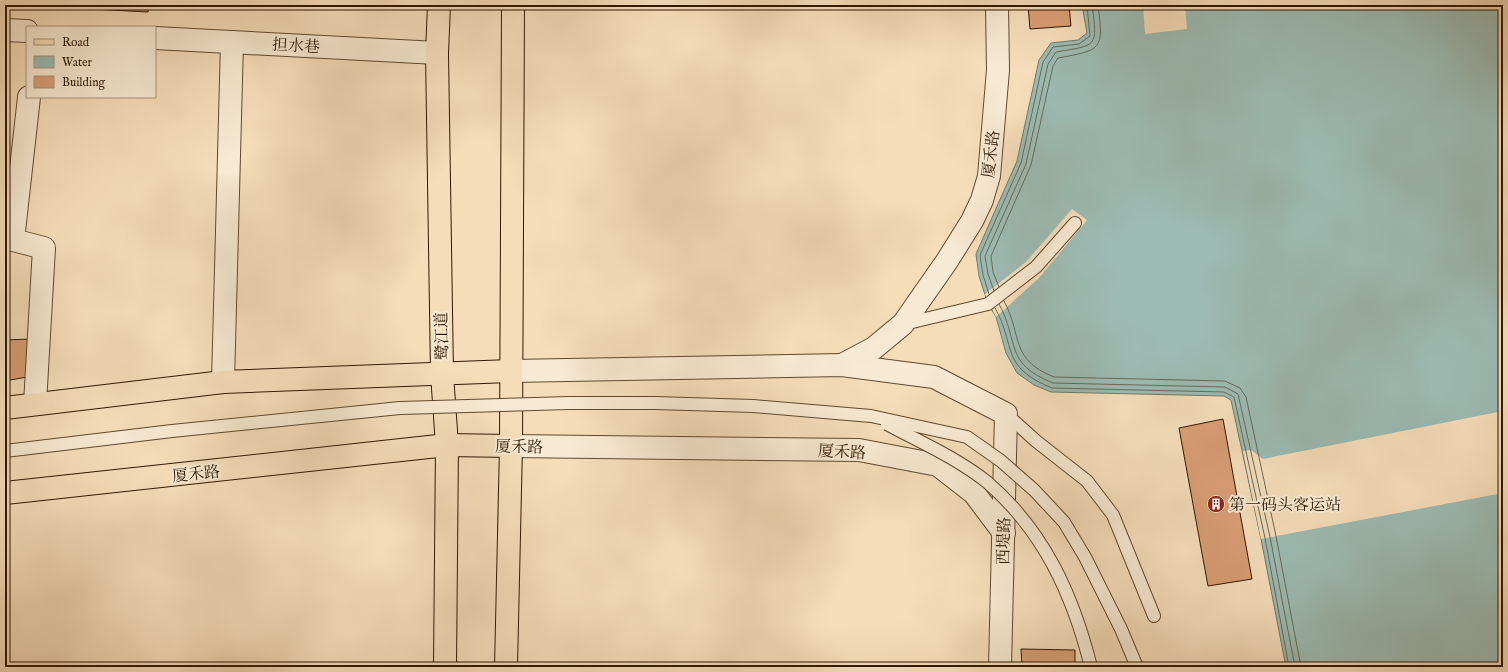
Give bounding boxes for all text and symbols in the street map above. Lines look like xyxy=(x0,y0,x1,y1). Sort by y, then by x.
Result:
legend xyxy=(26,26,156,98)
text: Road xyxy=(62,35,90,50)
street label: 担水巷 xyxy=(271,36,320,58)
text: Water xyxy=(62,55,93,70)
text: Building xyxy=(62,75,106,90)
street label: 厦禾路 xyxy=(979,129,1005,179)
street label: 鹭江道 xyxy=(433,312,453,360)
street label: 厦禾路 xyxy=(495,438,543,458)
street label: 厦禾路 xyxy=(817,442,866,464)
street label: 厦禾路 xyxy=(171,463,221,487)
building icon: 第一码头客运站 xyxy=(1206,494,1226,514)
place label: 第一码头客运站 xyxy=(1229,496,1341,516)
street label: 西堤路 xyxy=(995,517,1015,565)

